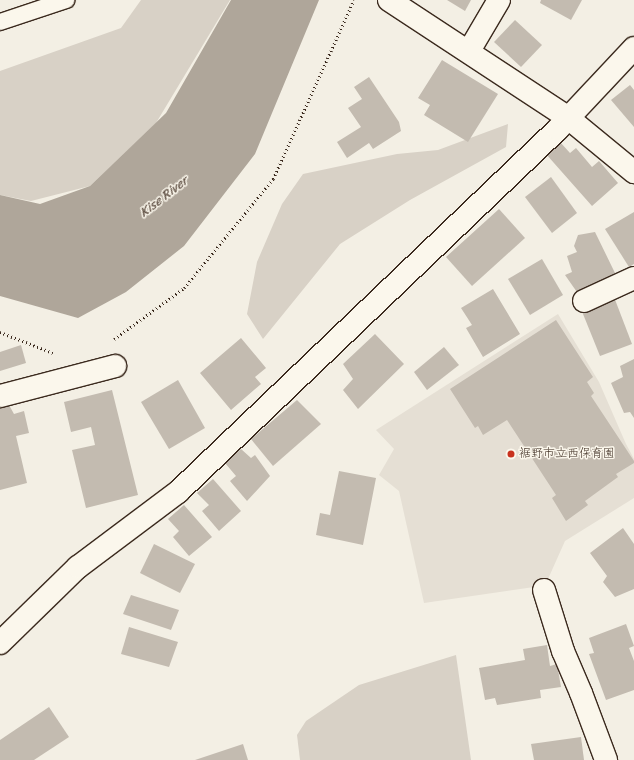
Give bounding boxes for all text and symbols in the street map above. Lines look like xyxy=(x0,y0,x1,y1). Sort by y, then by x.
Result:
water label: Kise River xyxy=(137,173,191,221)
place label: 裾野市立西保育園 xyxy=(519,447,615,461)
marker: 裾野市立西保育園 xyxy=(506,449,516,459)

